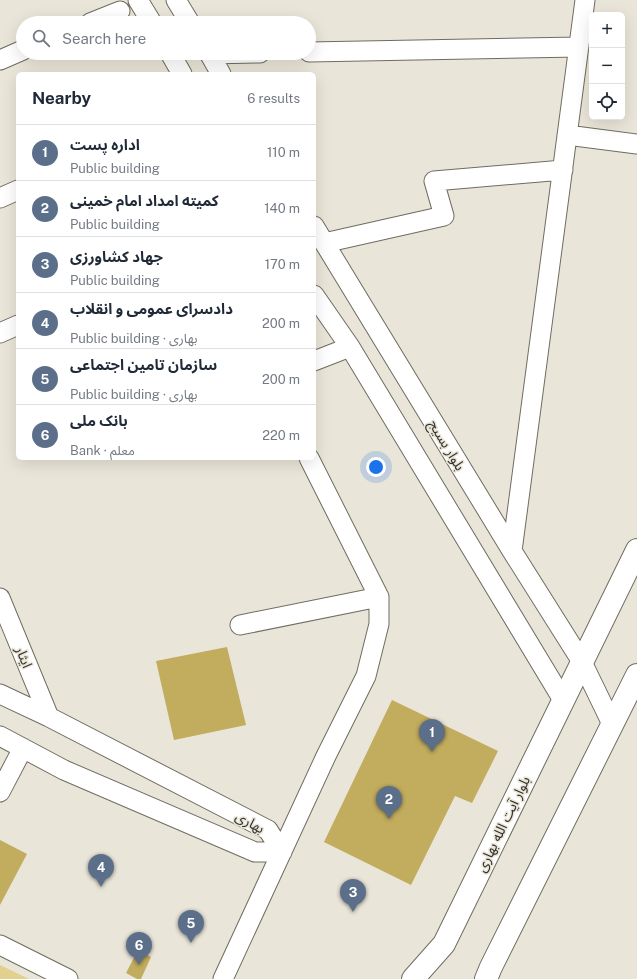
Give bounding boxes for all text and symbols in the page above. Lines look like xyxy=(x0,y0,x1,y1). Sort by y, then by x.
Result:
map controls xyxy=(589,12,625,120)
button: + xyxy=(589,12,625,48)
search box xyxy=(16,16,316,60)
icon: search xyxy=(30,27,52,49)
text: Search here xyxy=(62,30,146,47)
button: − xyxy=(589,48,625,84)
button: locate xyxy=(589,84,625,120)
text: Nearby xyxy=(32,88,91,108)
text: 6 results xyxy=(247,91,300,106)
text: اداره پست xyxy=(70,136,140,153)
text: 1 xyxy=(42,145,48,160)
text: 110 m xyxy=(267,145,300,160)
text: Public building xyxy=(70,161,160,176)
text: کمیته امداد امام خمینی xyxy=(70,192,219,209)
text: 2 xyxy=(41,201,49,216)
text: 140 m xyxy=(264,201,300,216)
text: Public building xyxy=(70,217,160,232)
text: جهاد کشاورزی xyxy=(70,248,163,265)
text: 3 xyxy=(41,257,49,272)
text: 170 m xyxy=(265,257,300,272)
text: Public building xyxy=(70,273,160,288)
text: دادسرای عمومی و انقلاب xyxy=(70,300,233,317)
text: 4 xyxy=(41,316,49,331)
text: 200 m xyxy=(262,316,300,331)
text: Public building · بهاری xyxy=(70,331,198,346)
text: سازمان تامین اجتماعی xyxy=(70,356,217,373)
text: 5 xyxy=(41,372,49,387)
text: 200 m xyxy=(262,372,300,387)
text: Public building · بهاری xyxy=(70,387,198,402)
text: بانک ملی xyxy=(70,412,128,429)
street label: بلوار بسیج xyxy=(423,417,469,475)
text: 6 xyxy=(41,428,49,443)
text: 220 m xyxy=(262,428,300,443)
text: Bank · معلم xyxy=(70,443,135,458)
your location xyxy=(366,457,386,477)
street label: ایثار xyxy=(11,643,36,671)
pin: 1 xyxy=(419,719,445,752)
street label: بلوار آیت الله بهاری xyxy=(473,773,534,875)
pin: 2 xyxy=(376,786,402,819)
street label: بهاری xyxy=(232,808,268,837)
pin: 4 xyxy=(88,854,114,887)
pin: 3 xyxy=(340,879,366,912)
pin: 5 xyxy=(178,910,204,943)
pin: 6 xyxy=(126,932,152,965)

